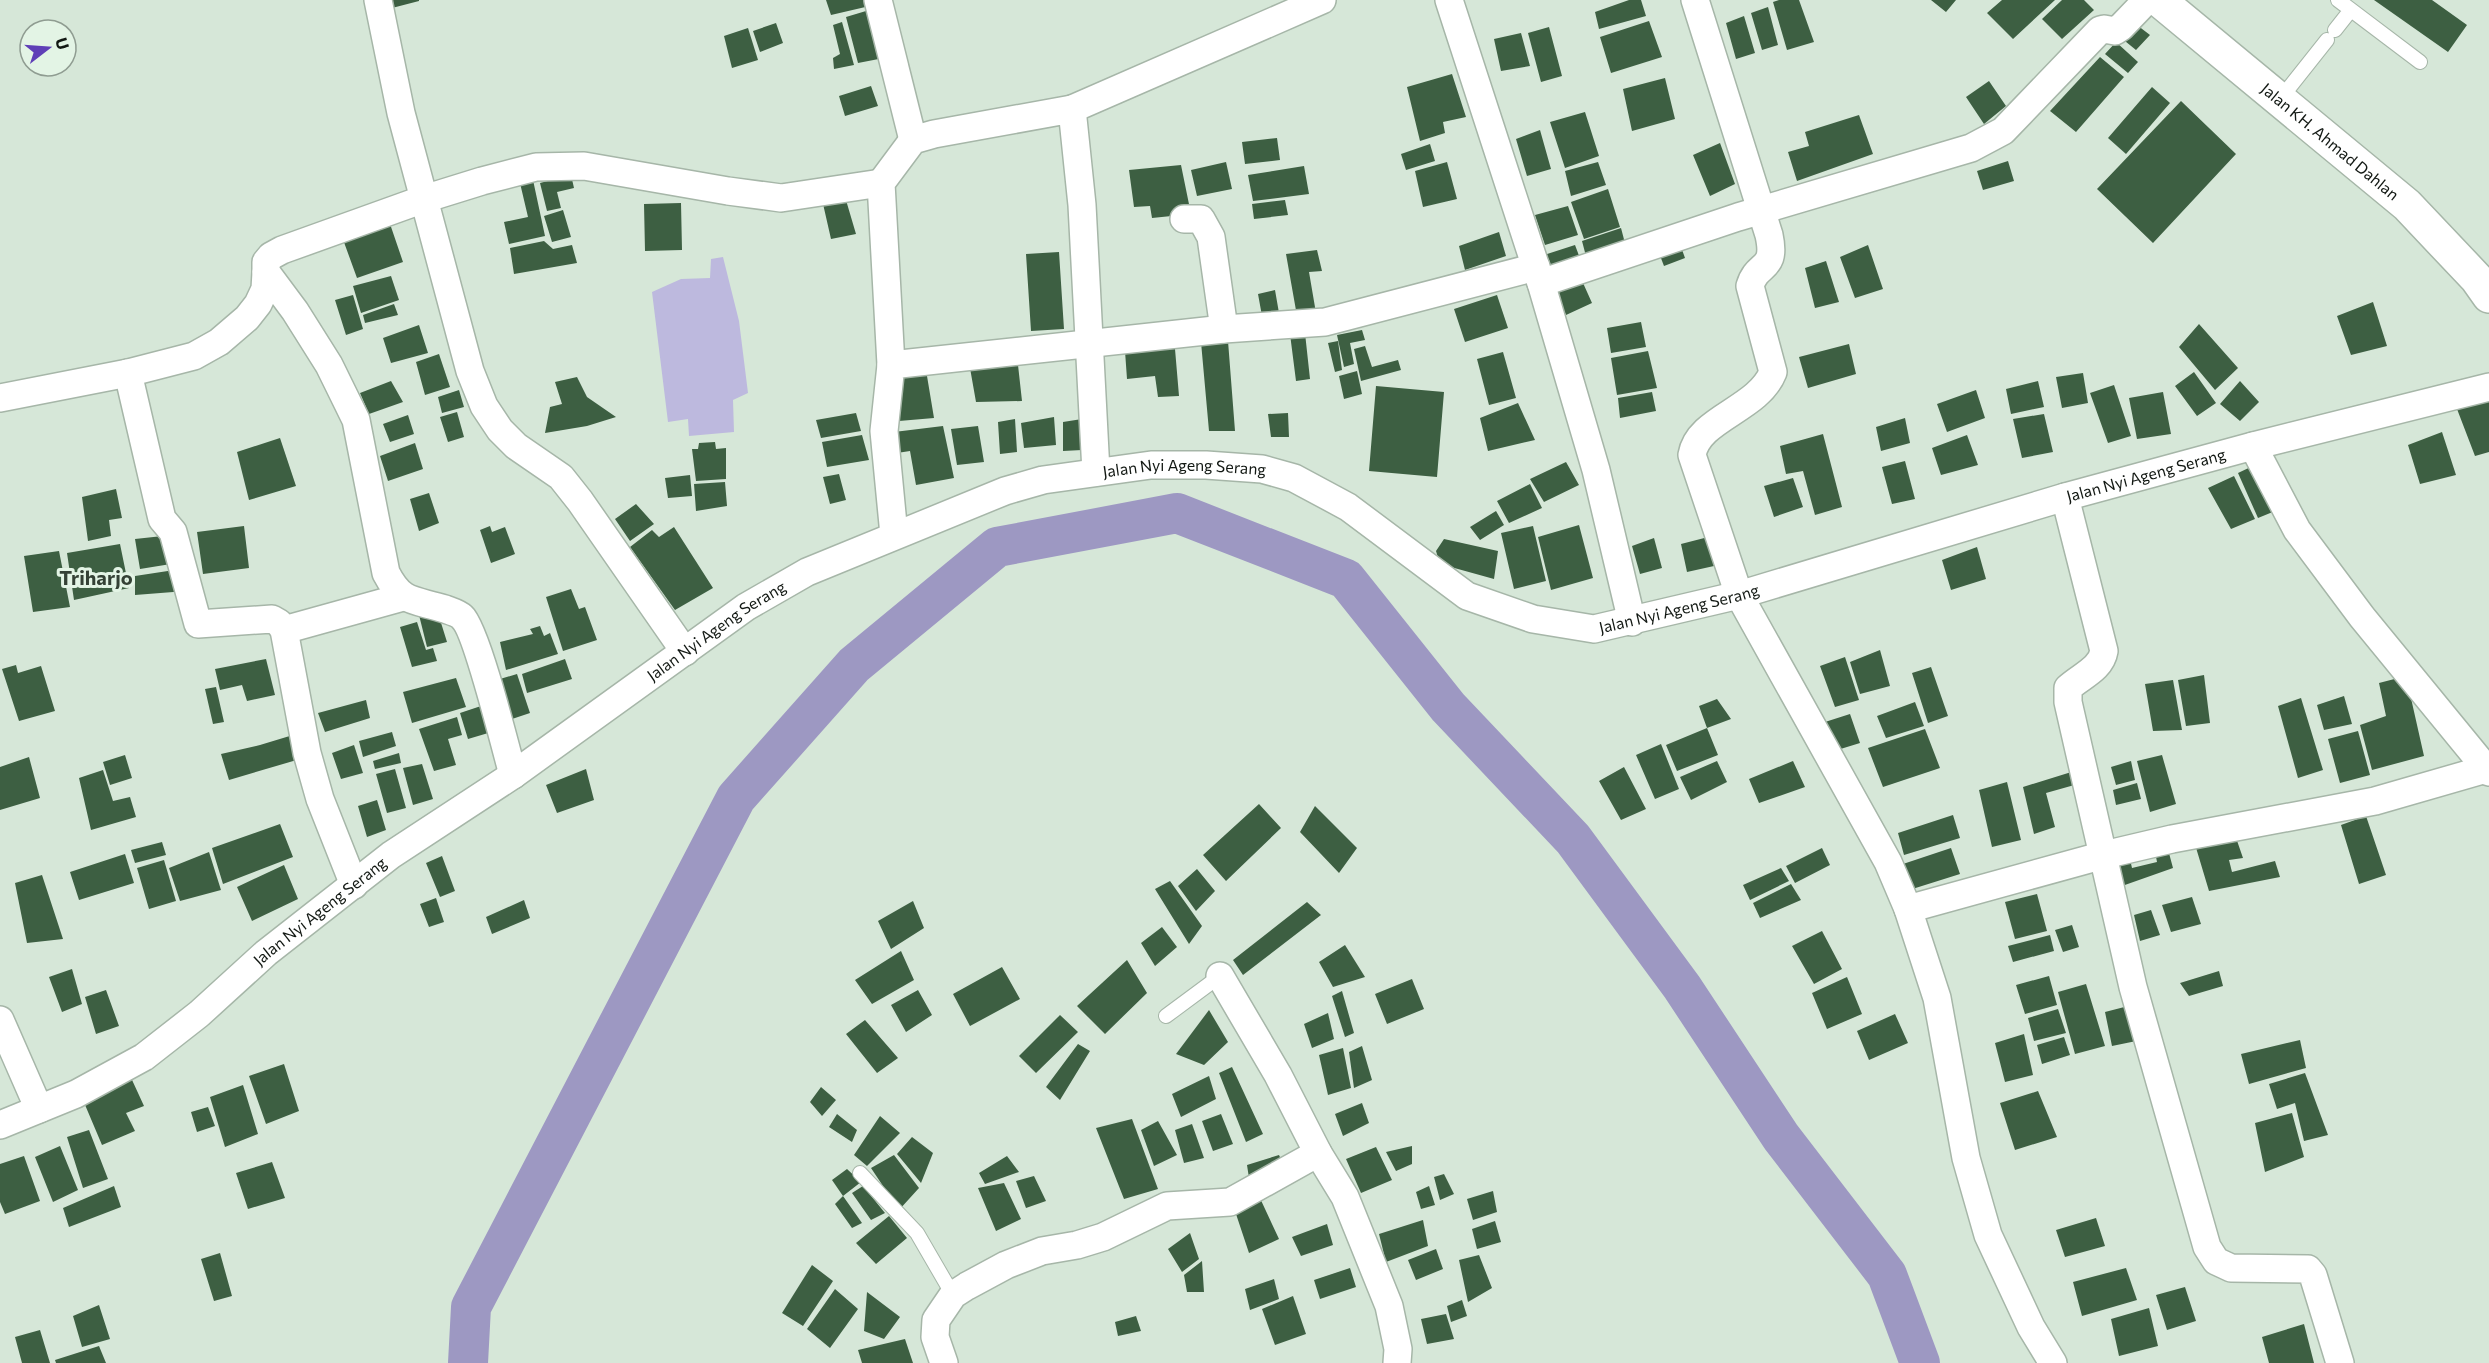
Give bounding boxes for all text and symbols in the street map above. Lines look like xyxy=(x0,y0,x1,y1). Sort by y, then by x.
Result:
north arrow xyxy=(18,18,78,78)
text: U xyxy=(52,35,74,52)
street label: Jalan KH. Ahmad Dahlan xyxy=(2258,79,2403,204)
street label: Jalan Nyi Ageng Serang xyxy=(2064,444,2228,505)
street label: Jalan Nyi Ageng Serang xyxy=(1101,455,1267,481)
district label: Triharjo xyxy=(59,565,133,589)
street label: Jalan Nyi Ageng Serang xyxy=(643,576,789,684)
street label: Jalan Nyi Ageng Serang xyxy=(1597,579,1761,637)
street label: Jalan Nyi Ageng Serang xyxy=(249,852,390,969)

